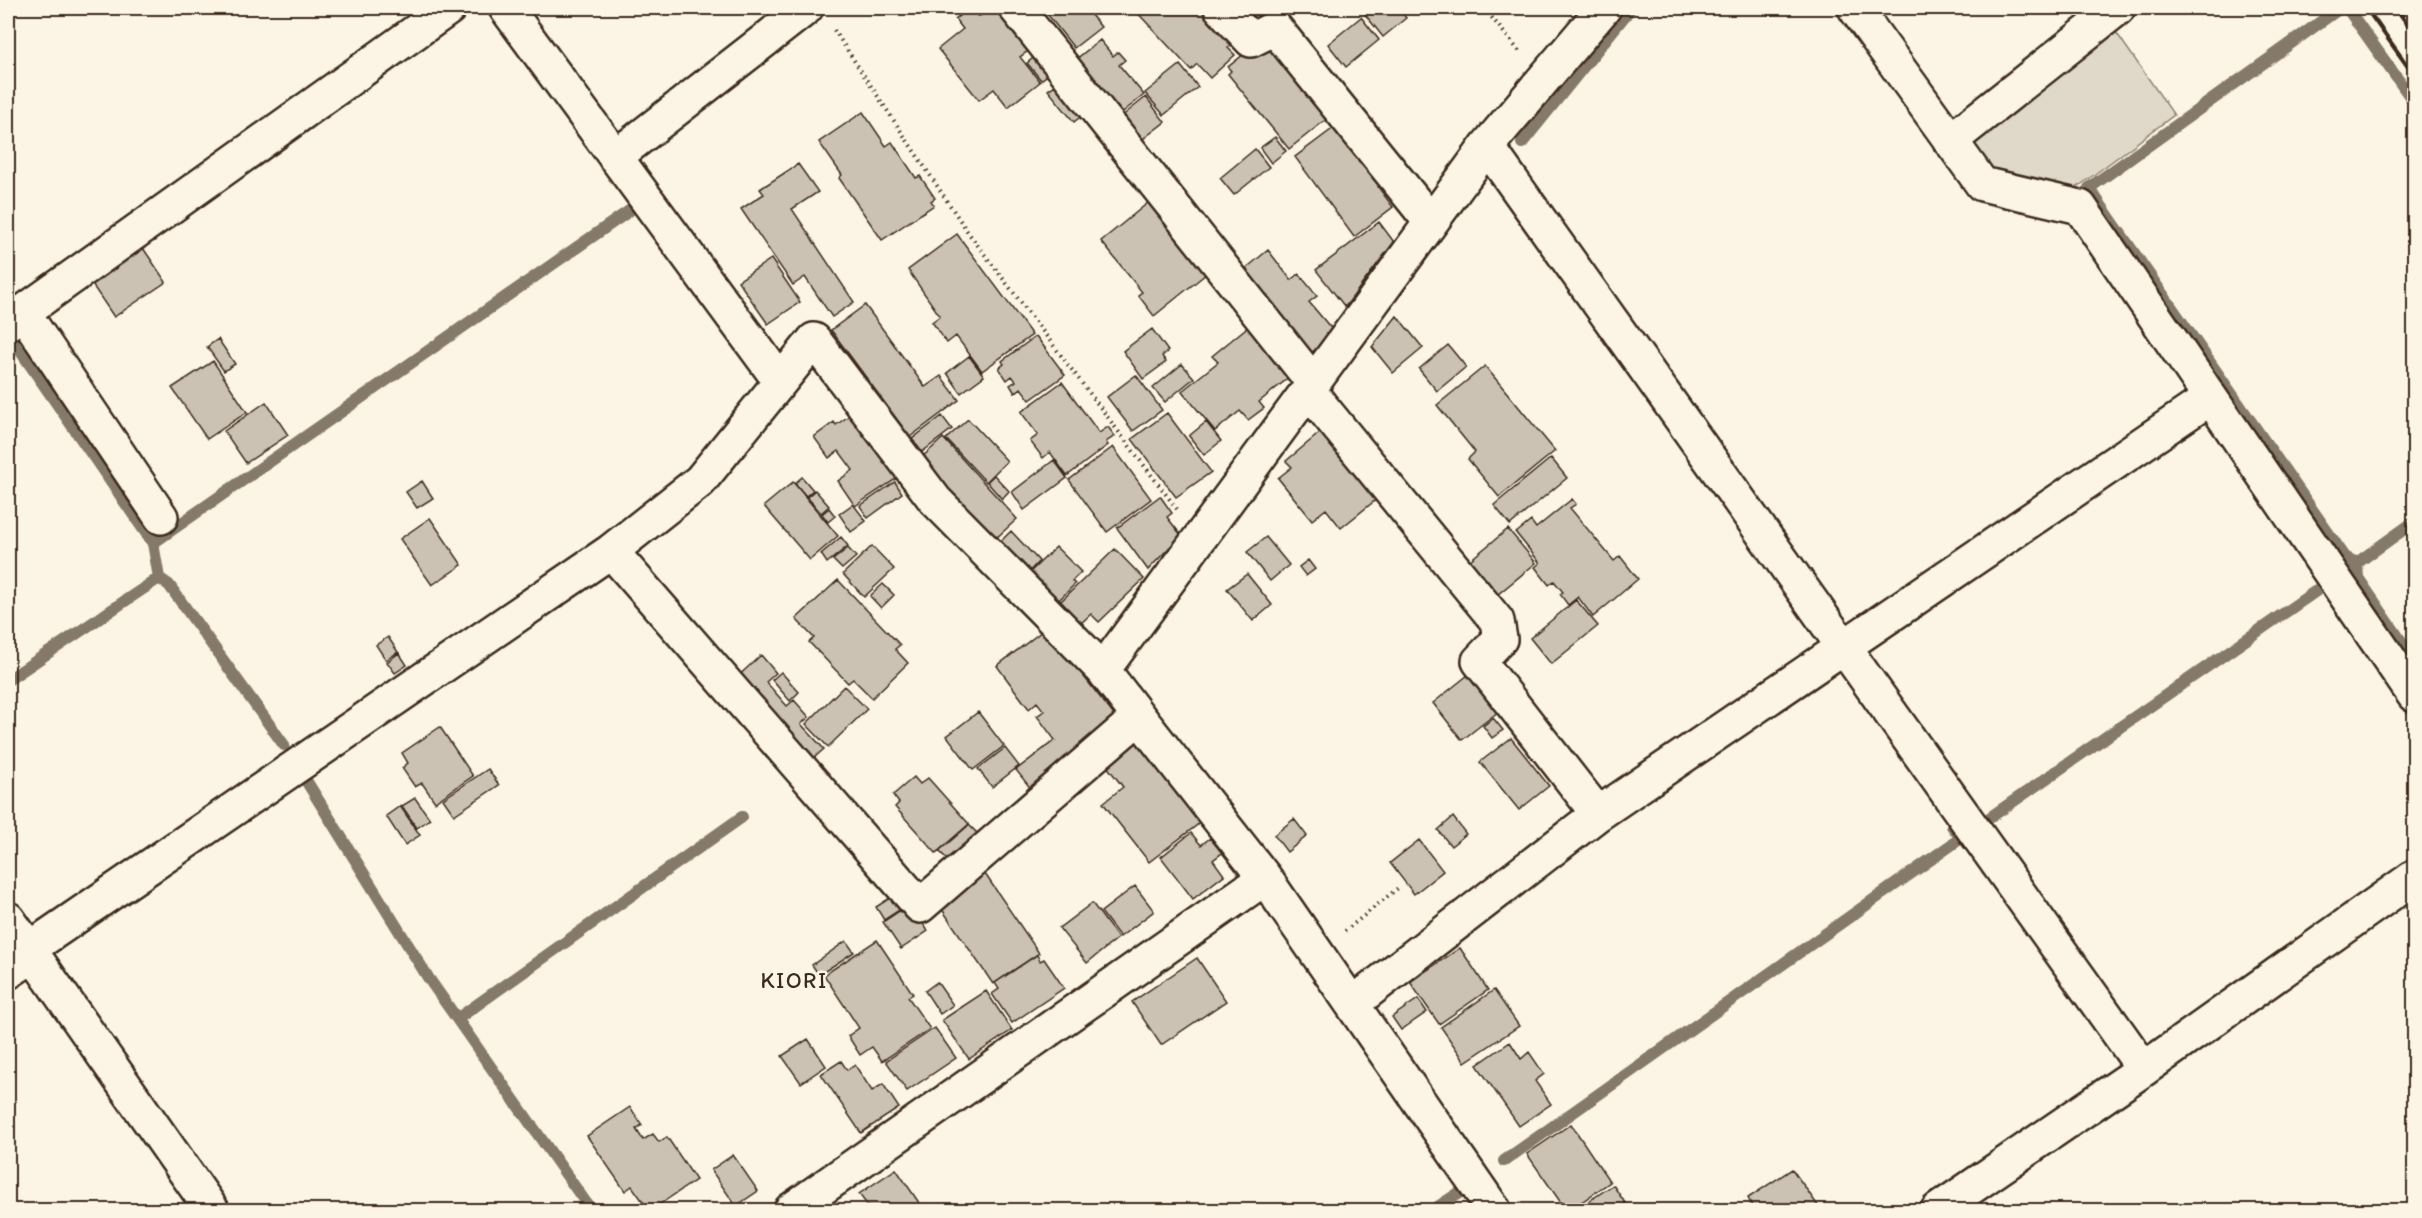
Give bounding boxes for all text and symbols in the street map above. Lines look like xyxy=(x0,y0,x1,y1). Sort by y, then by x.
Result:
district label: KIORI xyxy=(760,967,828,994)

